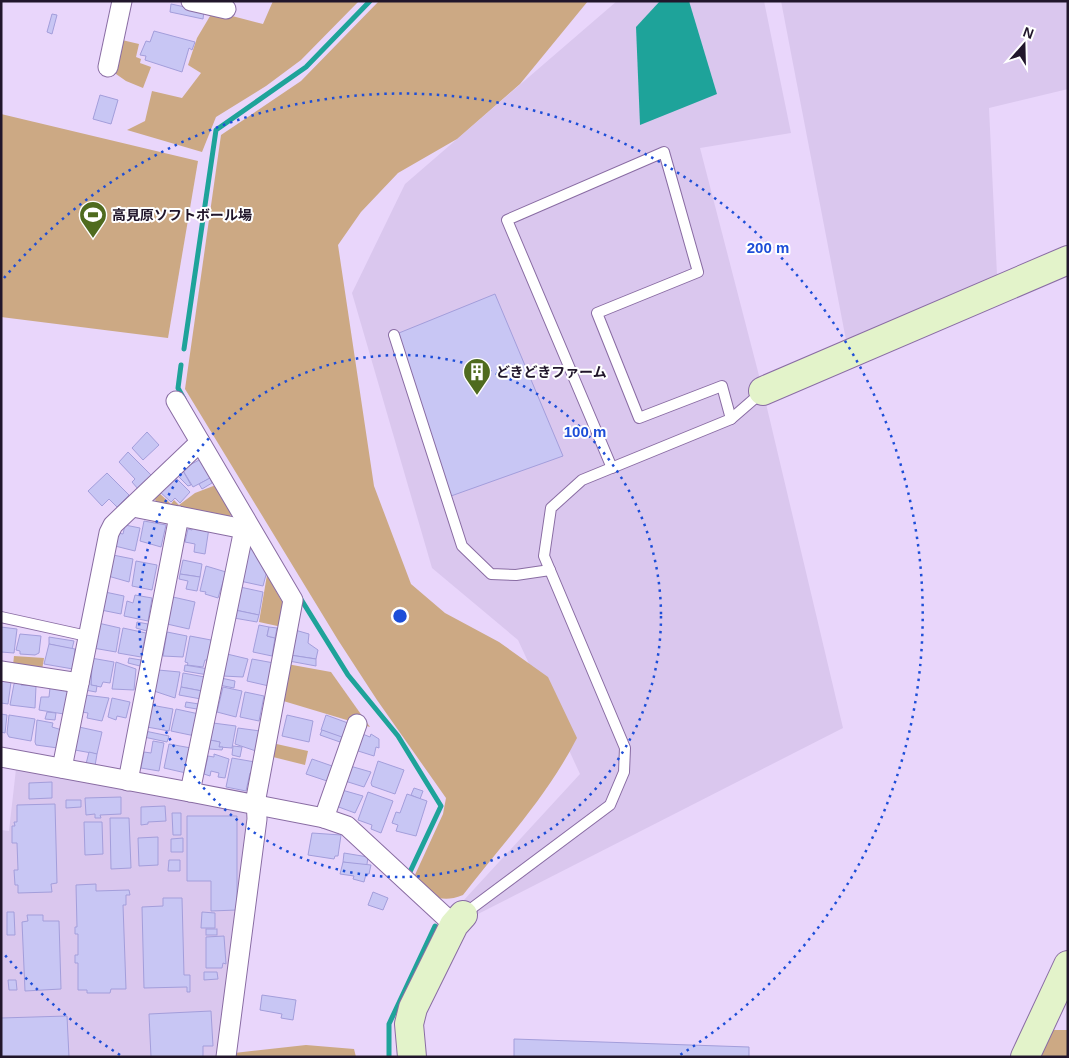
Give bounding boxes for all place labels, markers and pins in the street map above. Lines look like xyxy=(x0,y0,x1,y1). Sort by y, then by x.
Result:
sports icon: 高見原ソフトボール場 xyxy=(78,200,108,239)
place label: 高見原ソフトボール場 xyxy=(112,207,252,223)
building icon: どきどきファーム xyxy=(462,357,492,396)
place label: どきどきファーム xyxy=(496,364,607,380)
centre of rings xyxy=(391,607,409,625)

